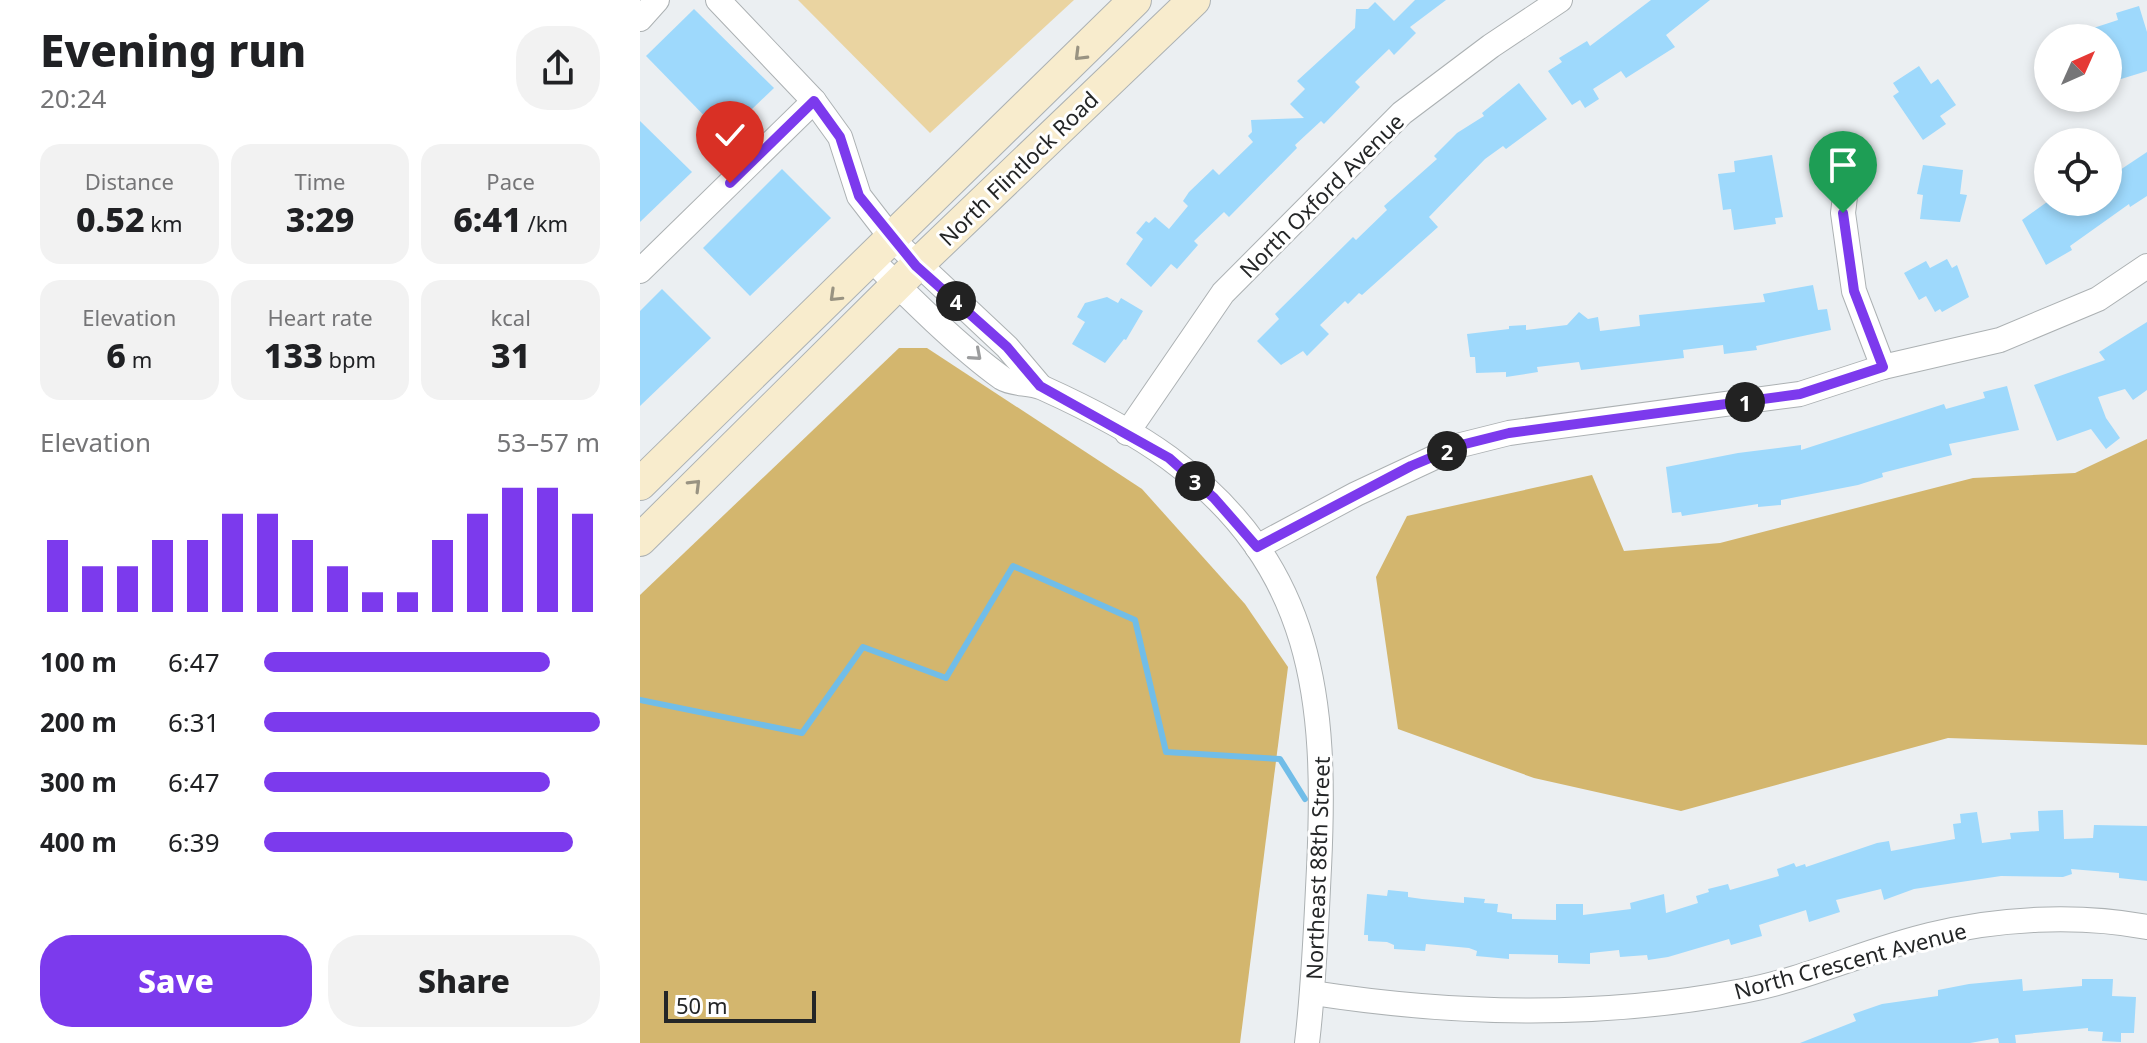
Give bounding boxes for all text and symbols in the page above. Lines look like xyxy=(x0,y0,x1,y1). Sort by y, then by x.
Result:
text: Evening run xyxy=(40,20,306,80)
north arrow xyxy=(2034,24,2122,112)
map controls xyxy=(2034,24,2122,216)
button: share xyxy=(516,26,600,110)
one-way arrow xyxy=(1075,46,1089,60)
text: 20:24 xyxy=(40,80,106,116)
street label: North Flintlock Road xyxy=(932,84,1104,252)
pin xyxy=(696,101,764,183)
street label: North Oxford Avenue xyxy=(1232,106,1410,284)
icon: check xyxy=(708,113,752,157)
button: locate xyxy=(2034,128,2122,216)
pin xyxy=(1809,131,1877,213)
icon: arrive xyxy=(1821,143,1865,187)
text: Distance xyxy=(85,166,174,196)
text: Time xyxy=(295,166,345,196)
text: Pace xyxy=(486,166,535,196)
text: 0.52 xyxy=(76,196,145,242)
text: 3:29 xyxy=(286,196,354,242)
text: 6:41 xyxy=(453,196,522,242)
text: km xyxy=(145,208,183,238)
text: /km xyxy=(522,208,568,238)
pin: 4 xyxy=(936,281,976,321)
text: 4 xyxy=(950,286,962,316)
one-way arrow xyxy=(830,287,844,302)
text: Elevation xyxy=(82,302,176,332)
text: Heart rate xyxy=(267,302,373,332)
text: kcal xyxy=(491,302,531,332)
text: 6 xyxy=(106,332,126,378)
text: 133 xyxy=(264,332,323,378)
text: 31 xyxy=(491,332,530,378)
text: m xyxy=(126,344,152,374)
text: bpm xyxy=(323,344,376,374)
one-way arrow xyxy=(967,345,982,359)
pin: 1 xyxy=(1725,382,1765,422)
text: 1 xyxy=(1739,387,1751,417)
text: Elevation xyxy=(40,424,151,460)
text: 53–57 m xyxy=(496,424,600,460)
pin: 2 xyxy=(1427,431,1467,471)
text: 2 xyxy=(1441,436,1453,466)
pin: 3 xyxy=(1175,461,1215,501)
text: 3 xyxy=(1189,466,1201,496)
one-way arrow xyxy=(686,480,700,494)
text: 100 m xyxy=(40,644,117,680)
text: 6:47 xyxy=(168,644,220,680)
text: 200 m xyxy=(40,704,117,740)
text: 6:31 xyxy=(168,704,220,740)
street label: Northeast 88th Street xyxy=(1298,756,1336,980)
text: 300 m xyxy=(40,764,117,800)
text: 6:47 xyxy=(168,764,220,800)
text: 400 m xyxy=(40,824,117,860)
text: 6:39 xyxy=(168,824,220,860)
street label: North Crescent Avenue xyxy=(1731,915,1969,1005)
button: Save xyxy=(40,935,312,1027)
button: Share xyxy=(328,935,600,1027)
scale bar xyxy=(664,987,816,1023)
text: 50 m xyxy=(676,990,727,1020)

